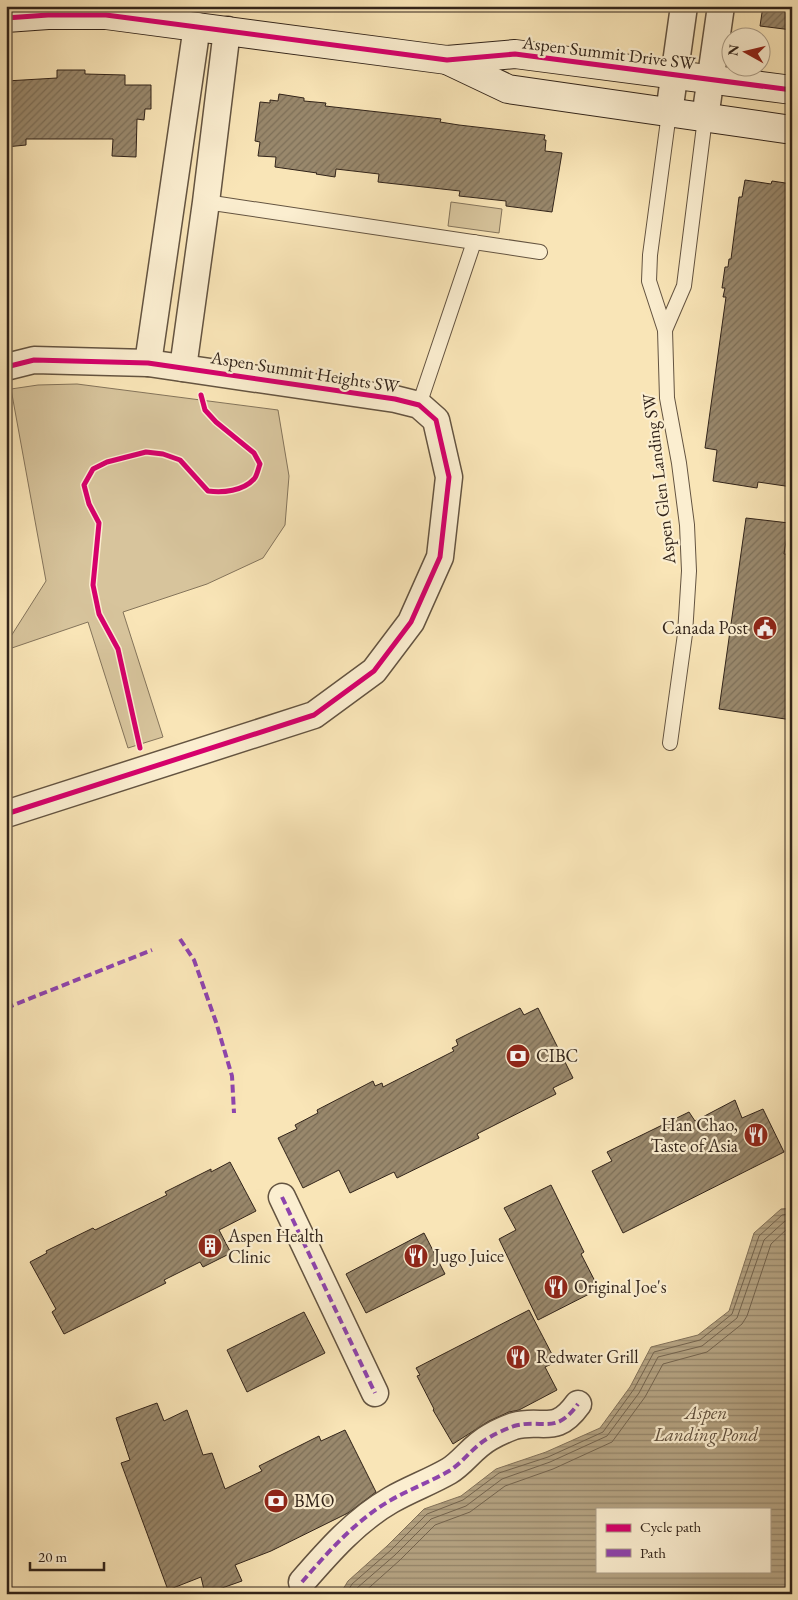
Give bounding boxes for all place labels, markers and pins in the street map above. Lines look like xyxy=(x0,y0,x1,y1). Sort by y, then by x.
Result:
public building icon: Canada Post xyxy=(752,615,778,641)
place label: Canada Post xyxy=(662,616,748,639)
bank icon: CIBC xyxy=(505,1043,531,1069)
place label: CIBC xyxy=(536,1044,578,1067)
place label: Han Chao, Taste of Asia xyxy=(650,1113,739,1157)
restaurant icon: Han Chao, Taste of Asia xyxy=(743,1122,769,1148)
place label: Aspen Health Clinic xyxy=(227,1224,324,1268)
building icon: Aspen Health Clinic xyxy=(197,1233,223,1259)
restaurant icon: Jugo Juice xyxy=(403,1243,429,1269)
place label: Jugo Juice xyxy=(432,1244,504,1267)
restaurant icon: Original Joe's xyxy=(543,1274,569,1300)
place label: Original Joe's xyxy=(574,1275,667,1298)
restaurant icon: Redwater Grill xyxy=(505,1344,531,1370)
place label: Redwater Grill xyxy=(536,1345,639,1368)
bank icon: BMO xyxy=(263,1488,289,1514)
place label: BMO xyxy=(294,1489,335,1512)

